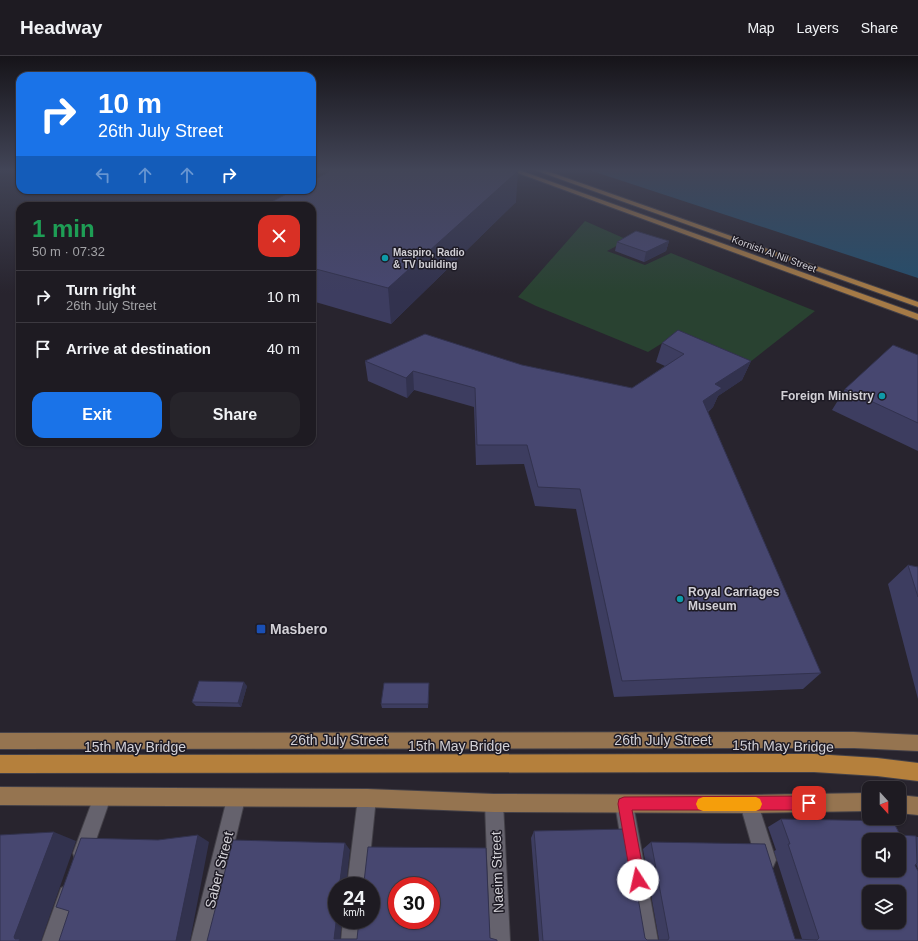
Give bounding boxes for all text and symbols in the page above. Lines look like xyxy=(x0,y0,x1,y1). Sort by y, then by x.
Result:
text: Headway xyxy=(20,17,102,38)
text: Map xyxy=(747,20,775,36)
text: Layers xyxy=(797,20,839,36)
text: Share xyxy=(861,20,898,36)
icon: right xyxy=(32,88,84,140)
text: 10 m xyxy=(98,88,162,119)
text: 26th July Street xyxy=(98,121,223,141)
icon: left xyxy=(92,164,114,186)
icon: ahead xyxy=(134,164,156,186)
icon: ahead xyxy=(176,164,198,186)
icon: right xyxy=(218,164,240,186)
text: 1 min xyxy=(32,215,95,242)
button: close xyxy=(258,215,300,257)
street label: Kornish Al Nil Street xyxy=(730,234,818,274)
text: 50 m · 07:32 xyxy=(32,244,105,259)
place label: Maspiro, Radio & TV building xyxy=(393,247,465,270)
marker: Maspiro, Radio & TV building xyxy=(380,253,390,263)
text: Turn right xyxy=(66,281,136,298)
icon: right xyxy=(32,286,54,308)
text: 10 m xyxy=(267,288,300,305)
text: 26th July Street xyxy=(66,298,156,313)
icon: arrive xyxy=(32,338,54,360)
text: Arrive at destination xyxy=(66,340,211,357)
text: 40 m xyxy=(267,340,300,357)
place label: Foreign Ministry xyxy=(781,389,874,403)
marker: Foreign Ministry xyxy=(877,391,887,401)
button: Exit xyxy=(32,392,162,438)
button: Share xyxy=(170,392,300,438)
place label: Royal Carriages Museum xyxy=(688,585,780,613)
marker: Royal Carriages Museum xyxy=(675,594,685,604)
place label: Masbero xyxy=(270,621,328,637)
marker: Masbero xyxy=(255,623,267,635)
street label: 26th July Street xyxy=(290,732,388,748)
street label: 26th July Street xyxy=(614,732,712,748)
street label: 15th May Bridge xyxy=(732,737,834,755)
street label: 15th May Bridge xyxy=(408,738,510,754)
street label: 15th May Bridge xyxy=(84,739,186,755)
north arrow xyxy=(862,781,906,825)
map controls xyxy=(862,781,906,929)
pin xyxy=(792,786,826,820)
icon: arrive xyxy=(798,792,820,814)
street label: Saber Street xyxy=(202,830,236,910)
street label: Naeim Street xyxy=(488,831,506,913)
button: sound xyxy=(862,833,906,877)
position arrow xyxy=(617,859,659,901)
speed limit sign: 30 xyxy=(388,877,440,929)
button: layers xyxy=(862,885,906,929)
text: 24 xyxy=(343,887,365,909)
text: km/h xyxy=(343,907,365,918)

